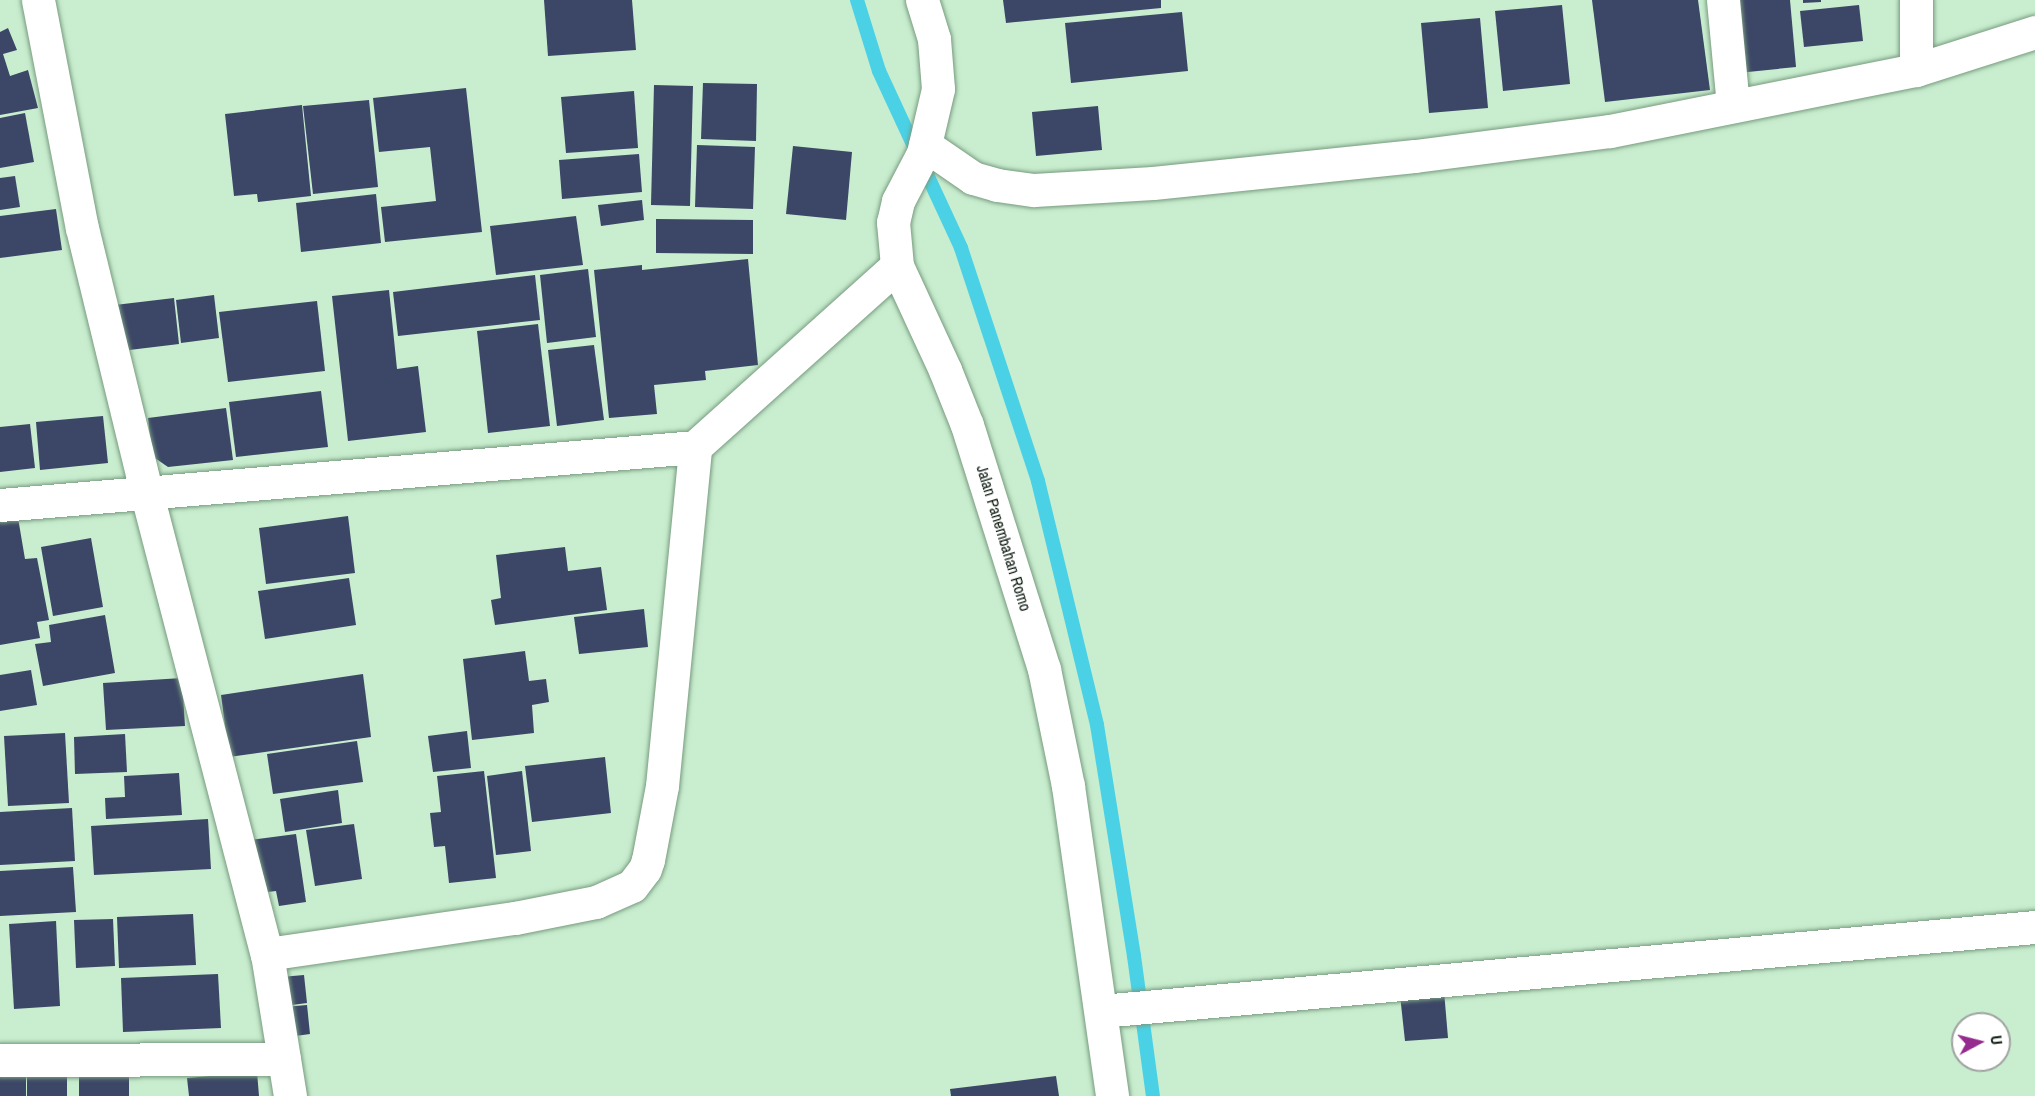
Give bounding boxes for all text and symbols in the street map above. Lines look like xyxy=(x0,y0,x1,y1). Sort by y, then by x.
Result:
street label: Jalan Panembahan Romo xyxy=(973,463,1035,613)
north arrow xyxy=(1951,1012,2011,1072)
text: U xyxy=(1985,1034,2008,1046)

